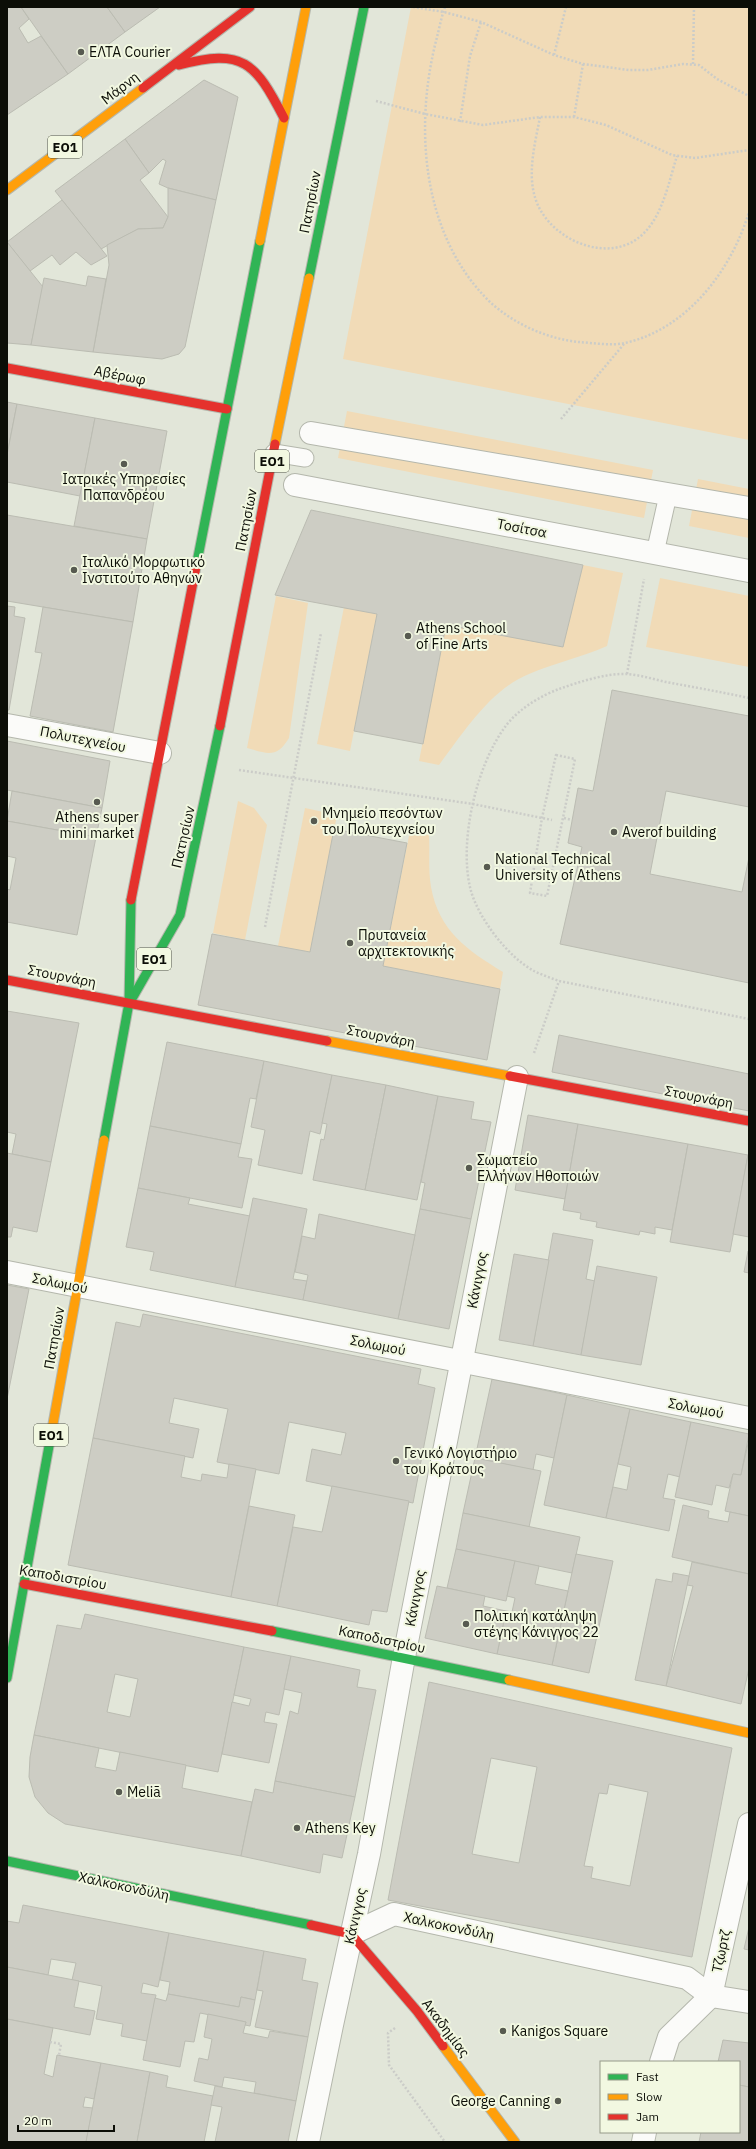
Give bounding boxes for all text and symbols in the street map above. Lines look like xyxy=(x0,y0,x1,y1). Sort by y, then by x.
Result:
place label: ΕΛΤΑ Courier xyxy=(89,43,170,61)
marker: ΕΛΤΑ Courier xyxy=(76,47,86,57)
street label: Μάρνη xyxy=(97,68,143,108)
road number: ΕΟ1 xyxy=(48,136,82,158)
street label: Πατησίων xyxy=(295,169,325,235)
street label: Αβέρωφ xyxy=(93,361,147,389)
road number: ΕΟ1 xyxy=(255,450,289,472)
marker: Ιατρικές Υπηρεσίες Παπανδρέου xyxy=(119,459,129,469)
place label: Ιατρικές Υπηρεσίες Παπανδρέου xyxy=(62,470,186,504)
street label: Πατησίων xyxy=(231,487,261,553)
street label: Τοσίτσα xyxy=(495,514,549,542)
place label: Ιταλικό Μορφωτικό Ινστιτούτο Αθηνών xyxy=(82,553,205,587)
marker: Ιταλικό Μορφωτικό Ινστιτούτο Αθηνών xyxy=(69,565,79,575)
place label: Athens School of Fine Arts xyxy=(416,619,506,653)
marker: Athens School of Fine Arts xyxy=(403,631,413,641)
street label: Πολυτεχνείου xyxy=(38,722,128,756)
marker: Athens super mini market xyxy=(92,797,102,807)
street label: Πατησίων xyxy=(167,804,199,870)
place label: Μνημείο πεσόντων του Πολυτεχνείου xyxy=(322,804,443,838)
place label: Athens super mini market xyxy=(55,808,139,842)
marker: Μνημείο πεσόντων του Πολυτεχνείου xyxy=(309,816,319,826)
place label: Averof building xyxy=(622,823,717,841)
marker: Averof building xyxy=(609,827,619,837)
place label: National Technical University of Athens xyxy=(495,850,621,884)
marker: National Technical University of Athens xyxy=(482,862,492,872)
place label: Πρυτανεία αρχιτεκτονικής xyxy=(358,926,454,960)
marker: Πρυτανεία αρχιτεκτονικής xyxy=(345,938,355,948)
road number: ΕΟ1 xyxy=(137,948,171,970)
street label: Στουρνάρη xyxy=(26,961,98,991)
street label: Στουρνάρη xyxy=(345,1021,417,1051)
street label: Στουρνάρη xyxy=(663,1082,735,1112)
place label: Σωματείο Ελλήνων Ηθοποιών xyxy=(477,1151,599,1185)
marker: Σωματείο Ελλήνων Ηθοποιών xyxy=(464,1163,474,1173)
street label: Κάνιγγος xyxy=(463,1250,491,1310)
street label: Σολωμού xyxy=(31,1269,89,1297)
street label: Πατησίων xyxy=(40,1305,68,1371)
street label: Σολωμού xyxy=(349,1331,407,1359)
street label: Σολωμού xyxy=(667,1394,725,1422)
road number: ΕΟ1 xyxy=(34,1424,68,1446)
place label: Γενικό Λογιστήριο του Κράτους xyxy=(404,1444,517,1478)
marker: Γενικό Λογιστήριο του Κράτους xyxy=(391,1456,401,1466)
street label: Καποδιστρίου xyxy=(18,1560,108,1594)
street label: Κάνιγγος xyxy=(401,1568,429,1628)
place label: Πολιτική κατάληψη στέγης Κάνιγγος 22 xyxy=(474,1607,599,1641)
marker: Πολιτική κατάληψη στέγης Κάνιγγος 22 xyxy=(461,1619,471,1629)
street label: Καποδιστρίου xyxy=(337,1621,427,1657)
place label: Meliã xyxy=(127,1783,161,1801)
marker: Meliã xyxy=(114,1787,124,1797)
place label: Athens Key xyxy=(305,1819,376,1837)
marker: Athens Key xyxy=(292,1823,302,1833)
street label: Χαλκοκονδύλη xyxy=(77,1868,171,1904)
street label: Κάνιγγος xyxy=(340,1886,370,1946)
street label: Χαλκοκονδύλη xyxy=(402,1908,496,1944)
street label: Τζωρτζ xyxy=(708,1928,734,1974)
street label: Ακαδημίας xyxy=(418,1995,474,2061)
place label: Kanigos Square xyxy=(511,2022,609,2040)
marker: Kanigos Square xyxy=(498,2026,508,2036)
legend xyxy=(600,2061,740,2133)
text: Fast xyxy=(636,2069,659,2084)
text: Slow xyxy=(636,2089,662,2104)
place label: George Canning xyxy=(451,2092,551,2110)
marker: George Canning xyxy=(553,2096,563,2106)
scale bar xyxy=(18,2107,114,2133)
text: Jam xyxy=(636,2109,659,2124)
text: 20 m xyxy=(24,2113,52,2128)

